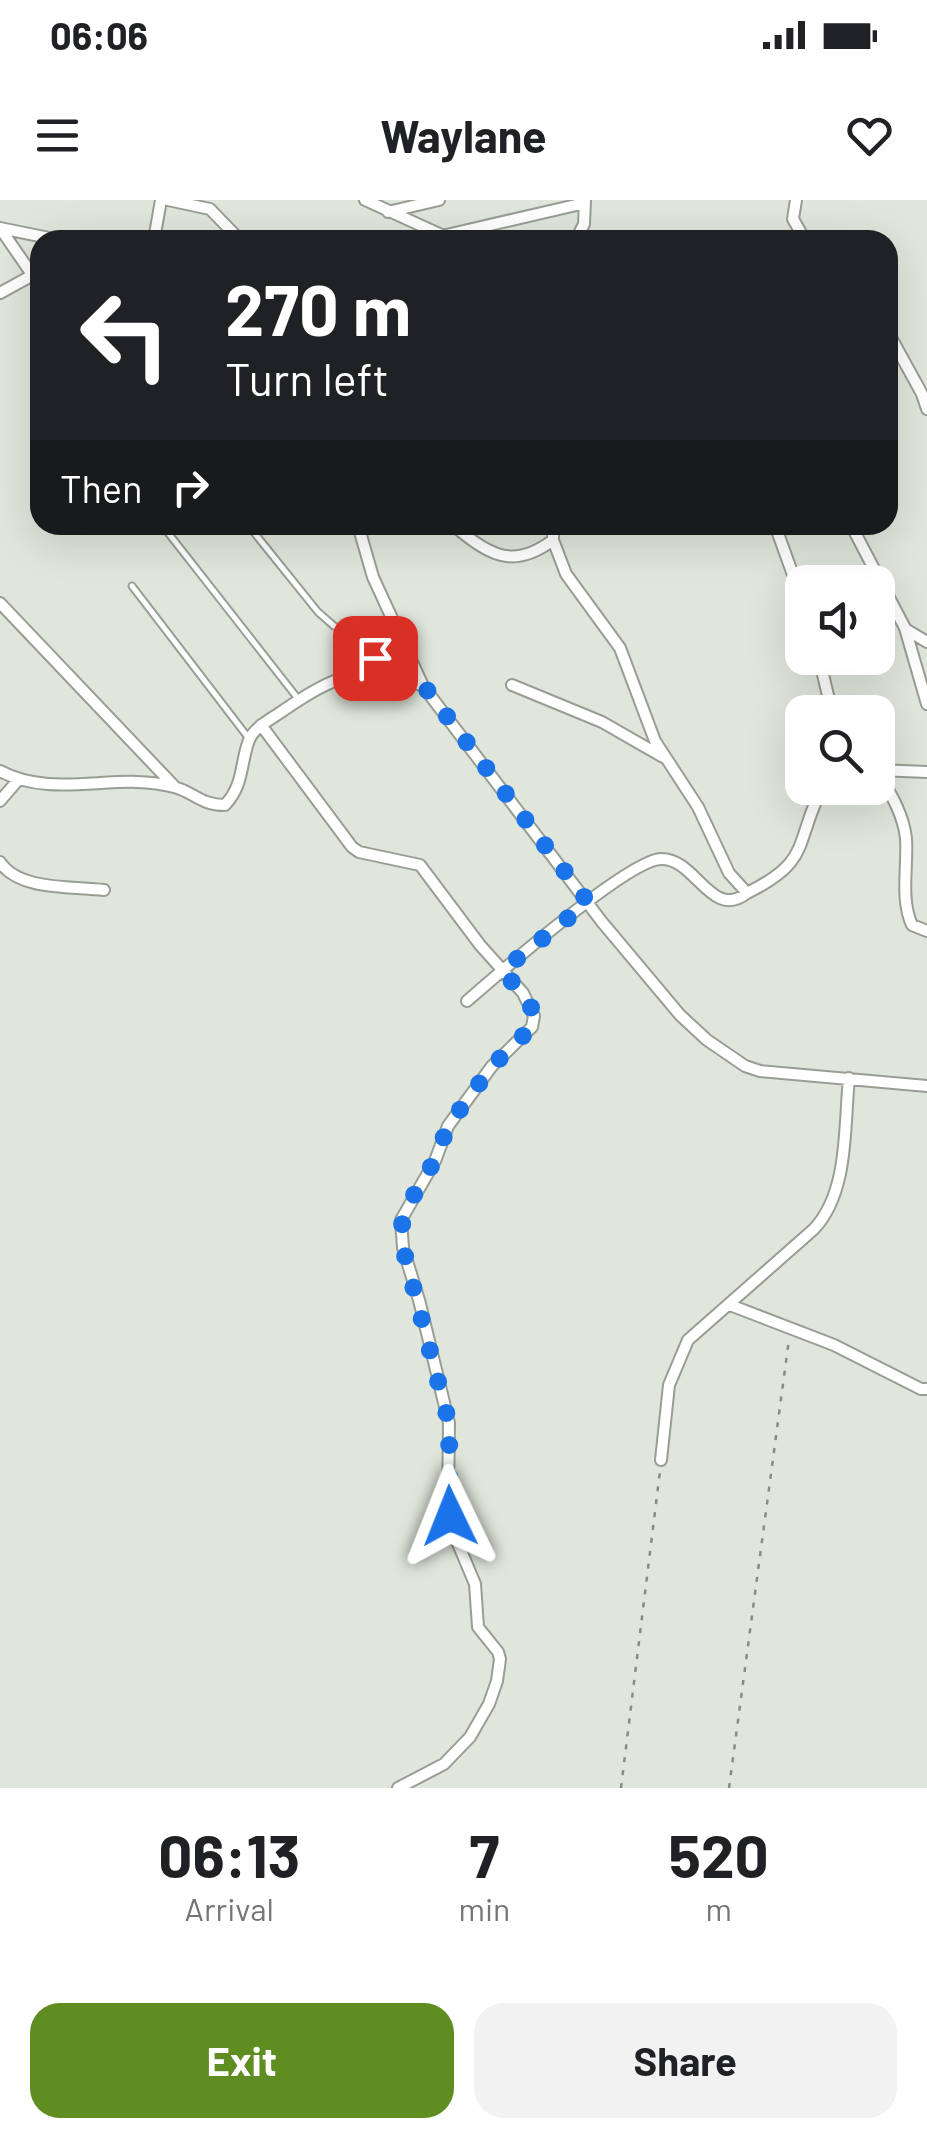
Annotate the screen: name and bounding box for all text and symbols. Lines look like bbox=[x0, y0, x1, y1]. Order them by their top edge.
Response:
text: 06:06 bbox=[50, 12, 148, 58]
icon: menu bbox=[30, 108, 85, 163]
text: Waylane bbox=[380, 108, 547, 162]
icon: heart bbox=[842, 108, 897, 163]
text: 270 m bbox=[225, 266, 411, 350]
icon: left bbox=[60, 270, 190, 400]
text: Turn left bbox=[225, 351, 389, 405]
icon: right bbox=[163, 460, 218, 515]
text: Then bbox=[60, 465, 143, 511]
map controls bbox=[785, 565, 895, 805]
button: sound bbox=[785, 565, 895, 675]
pin bbox=[333, 616, 418, 701]
icon: arrive bbox=[348, 631, 403, 686]
button: search bbox=[785, 695, 895, 805]
position arrow bbox=[398, 1464, 502, 1568]
text: 06:13 bbox=[158, 1818, 300, 1890]
text: 7 bbox=[469, 1818, 499, 1890]
text: 520 bbox=[669, 1818, 769, 1890]
text: Arrival bbox=[184, 1889, 274, 1927]
text: min bbox=[458, 1889, 510, 1927]
text: m bbox=[705, 1889, 732, 1927]
button: Exit bbox=[30, 2003, 454, 2118]
button: Share bbox=[474, 2003, 897, 2118]

